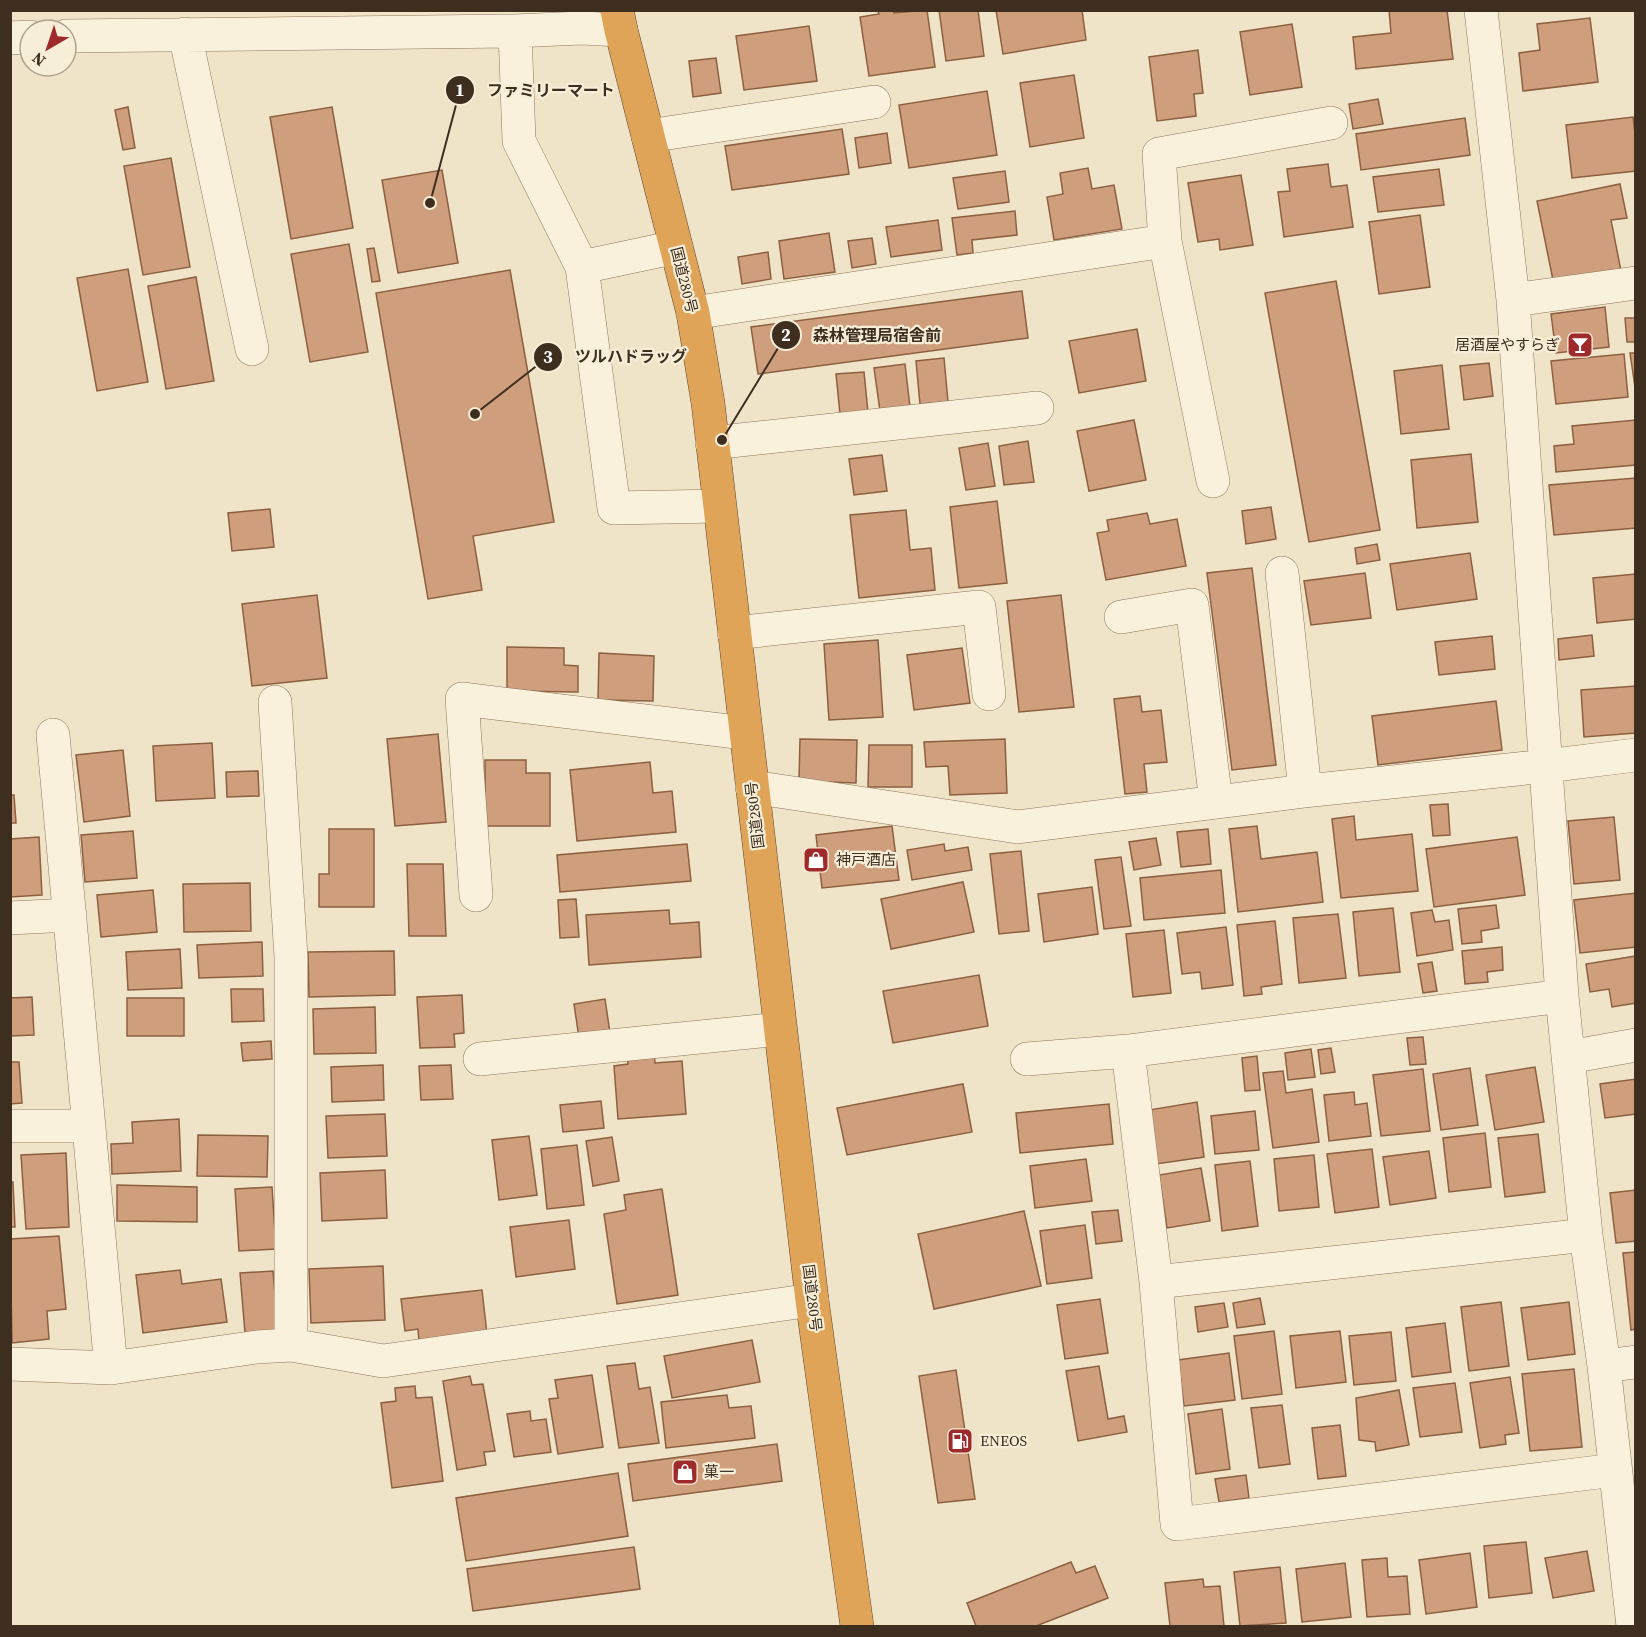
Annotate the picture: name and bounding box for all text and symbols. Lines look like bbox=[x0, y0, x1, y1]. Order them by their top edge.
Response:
north arrow bbox=[18, 18, 78, 78]
text: N bbox=[27, 47, 50, 72]
callout: ファミリーマート bbox=[445, 73, 627, 107]
text: 1 bbox=[455, 77, 465, 102]
text: ファミリーマート bbox=[487, 79, 615, 101]
street label: 国道280号 bbox=[666, 245, 703, 315]
callout: 森林管理局宿舎前 bbox=[771, 318, 953, 352]
text: 2 bbox=[781, 322, 791, 347]
text: 森林管理局宿舎前 bbox=[813, 324, 941, 346]
bar icon: 居酒屋やすらぎ bbox=[1565, 330, 1595, 360]
place label: 居酒屋やすらぎ bbox=[1455, 334, 1560, 355]
callout: ツルハドラッグ bbox=[533, 340, 699, 374]
text: 3 bbox=[543, 344, 553, 369]
text: ツルハドラッグ bbox=[575, 345, 687, 367]
street label: 国道280号 bbox=[740, 780, 769, 850]
shop icon: 神戸酒店 bbox=[801, 845, 831, 875]
place label: 神戸酒店 bbox=[836, 849, 896, 870]
street label: 国道280号 bbox=[798, 1263, 827, 1333]
fuel station icon: ENEOS bbox=[945, 1426, 975, 1456]
place label: ENEOS bbox=[980, 1430, 1028, 1451]
shop icon: 菓一 bbox=[670, 1457, 700, 1487]
place label: 菓一 bbox=[704, 1461, 734, 1482]

